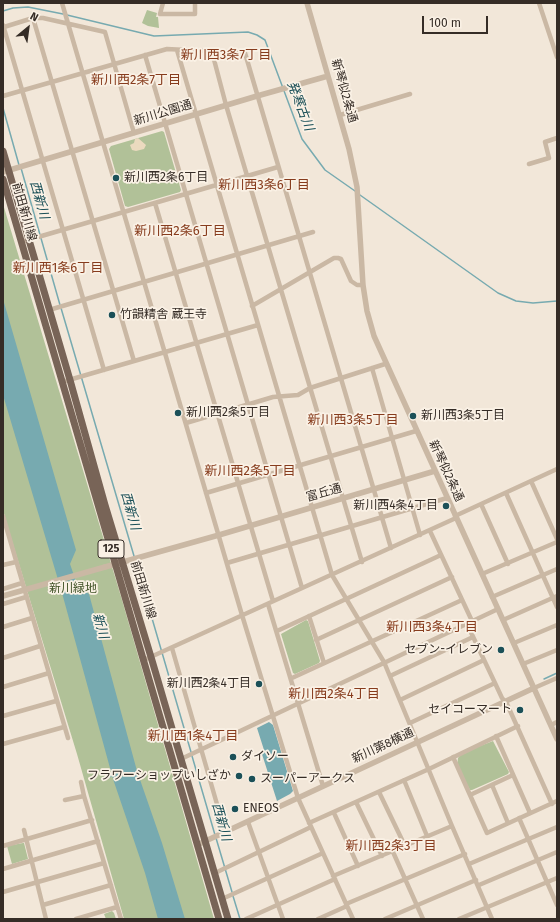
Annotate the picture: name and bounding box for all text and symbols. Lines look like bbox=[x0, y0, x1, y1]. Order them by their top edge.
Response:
north arrow bbox=[8, 8, 48, 48]
scale bar bbox=[424, 8, 490, 34]
text: N bbox=[28, 10, 40, 25]
text: 100 m bbox=[429, 16, 461, 30]
district label: 新川西3条7丁目 bbox=[181, 47, 271, 63]
street label: 新琴似2条通 bbox=[328, 57, 360, 125]
district label: 新川西2条7丁目 bbox=[91, 72, 181, 88]
water label: 発寒古川 bbox=[283, 79, 317, 133]
street label: 新川公園通 bbox=[132, 97, 194, 129]
place label: 新川西2条6丁目 bbox=[124, 171, 208, 185]
marker: 新川西2条6丁目 bbox=[111, 173, 121, 183]
district label: 新川西3条6丁目 bbox=[218, 177, 310, 193]
water label: 西新川 bbox=[26, 179, 52, 221]
street label: 前田新川線 bbox=[9, 181, 39, 243]
district label: 新川西2条6丁目 bbox=[134, 223, 226, 239]
district label: 新川西1条6丁目 bbox=[13, 260, 103, 276]
place label: 竹韻精舎 蔵王寺 bbox=[120, 308, 207, 322]
marker: 竹韻精舎 蔵王寺 bbox=[107, 310, 117, 320]
place label: 新川西2条5丁目 bbox=[186, 406, 270, 420]
marker: 新川西2条5丁目 bbox=[173, 408, 183, 418]
place label: 新川西3条5丁目 bbox=[421, 409, 505, 423]
marker: 新川西3条5丁目 bbox=[408, 411, 418, 421]
district label: 新川西3条5丁目 bbox=[308, 412, 398, 428]
street label: 新琴似2条通 bbox=[426, 438, 466, 504]
district label: 新川西2条5丁目 bbox=[205, 463, 295, 479]
street label: 富丘通 bbox=[305, 481, 343, 505]
water label: 西新川 bbox=[117, 490, 143, 532]
place label: 新川西4条4丁目 bbox=[353, 499, 438, 513]
marker: 新川西4条4丁目 bbox=[441, 501, 451, 511]
road number: 125 bbox=[98, 540, 124, 558]
street label: 前田新川線 bbox=[127, 559, 159, 621]
park label: 新川緑地 bbox=[49, 582, 97, 596]
water label: 新川 bbox=[89, 611, 111, 641]
district label: 新川西3条4丁目 bbox=[386, 619, 478, 635]
place label: セブン-イレブン bbox=[404, 643, 493, 657]
marker: セブン-イレブン bbox=[496, 645, 506, 655]
place label: 新川西2条4丁目 bbox=[167, 677, 251, 691]
marker: 新川西2条4丁目 bbox=[254, 679, 264, 689]
district label: 新川西2条4丁目 bbox=[288, 686, 380, 702]
place label: セイコーマート bbox=[428, 703, 512, 717]
marker: セイコーマート bbox=[515, 705, 525, 715]
street label: 新川第8横通 bbox=[350, 725, 416, 767]
district label: 新川西1条4丁目 bbox=[148, 728, 238, 744]
place label: ダイソー bbox=[241, 750, 289, 764]
marker: ダイソー bbox=[228, 752, 238, 762]
place label: フラワーショップいしざか bbox=[87, 769, 231, 783]
marker: フラワーショップいしざか bbox=[234, 771, 244, 781]
place label: スーパーアークス bbox=[260, 772, 355, 786]
marker: スーパーアークス bbox=[247, 774, 257, 784]
water label: 西新川 bbox=[208, 801, 234, 843]
place label: ENEOS bbox=[243, 802, 279, 816]
marker: ENEOS bbox=[230, 804, 240, 814]
district label: 新川西2条3丁目 bbox=[346, 838, 436, 854]

